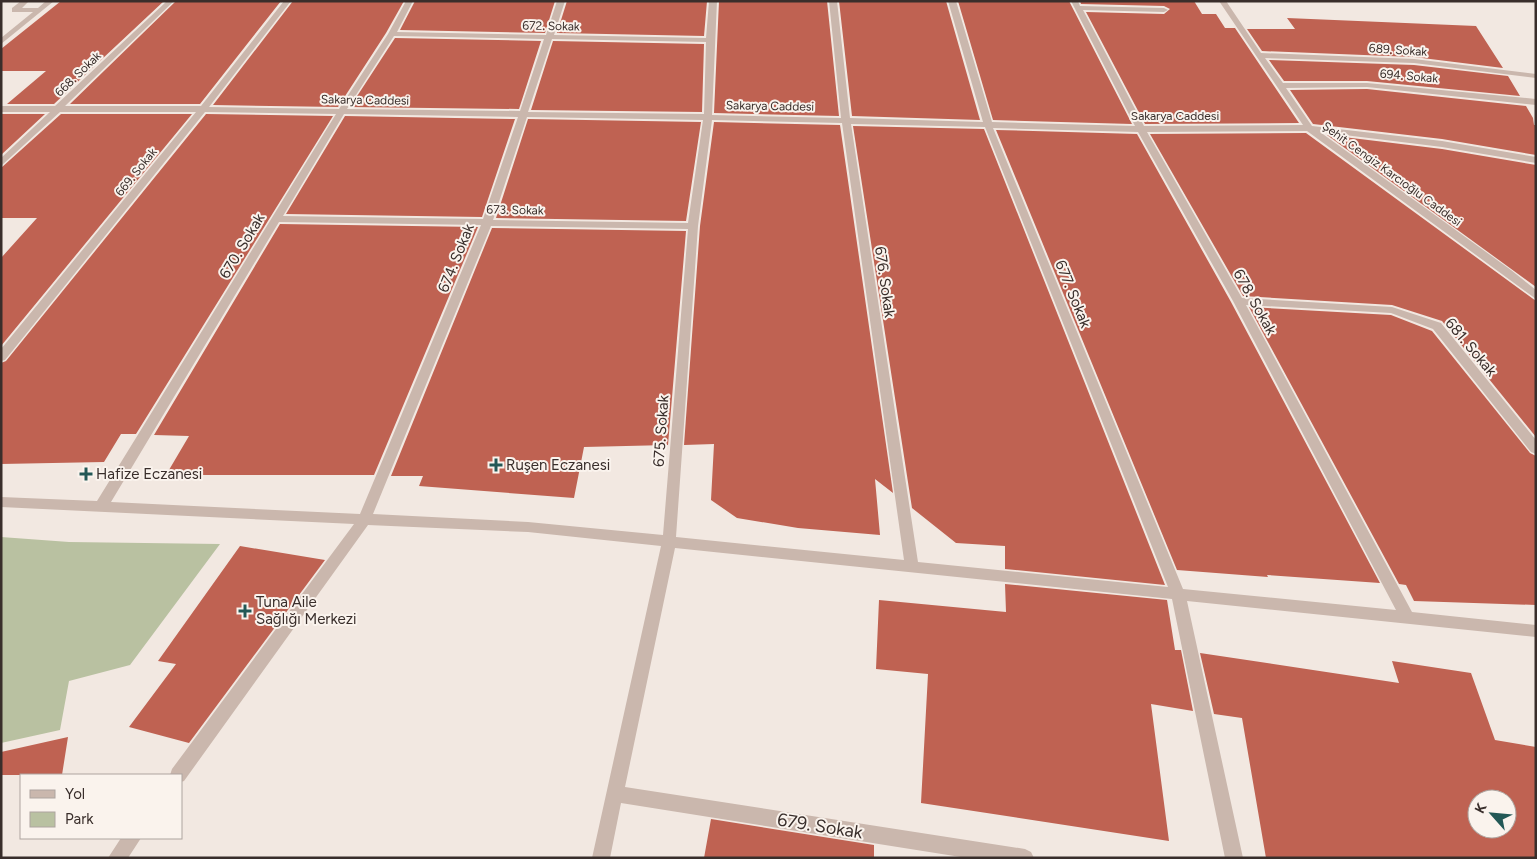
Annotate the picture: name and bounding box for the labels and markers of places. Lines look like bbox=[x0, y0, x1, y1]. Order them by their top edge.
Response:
place label: Ruşen Eczanesi bbox=[506, 456, 610, 474]
marker: Ruşen Eczanesi bbox=[490, 459, 502, 471]
place label: Hafize Eczanesi bbox=[96, 465, 202, 483]
marker: Hafize Eczanesi bbox=[80, 468, 92, 480]
place label: Tuna Aile Sağlığı Merkezi bbox=[256, 593, 357, 628]
marker: Tuna Aile Sağlığı Merkezi bbox=[238, 604, 252, 618]

